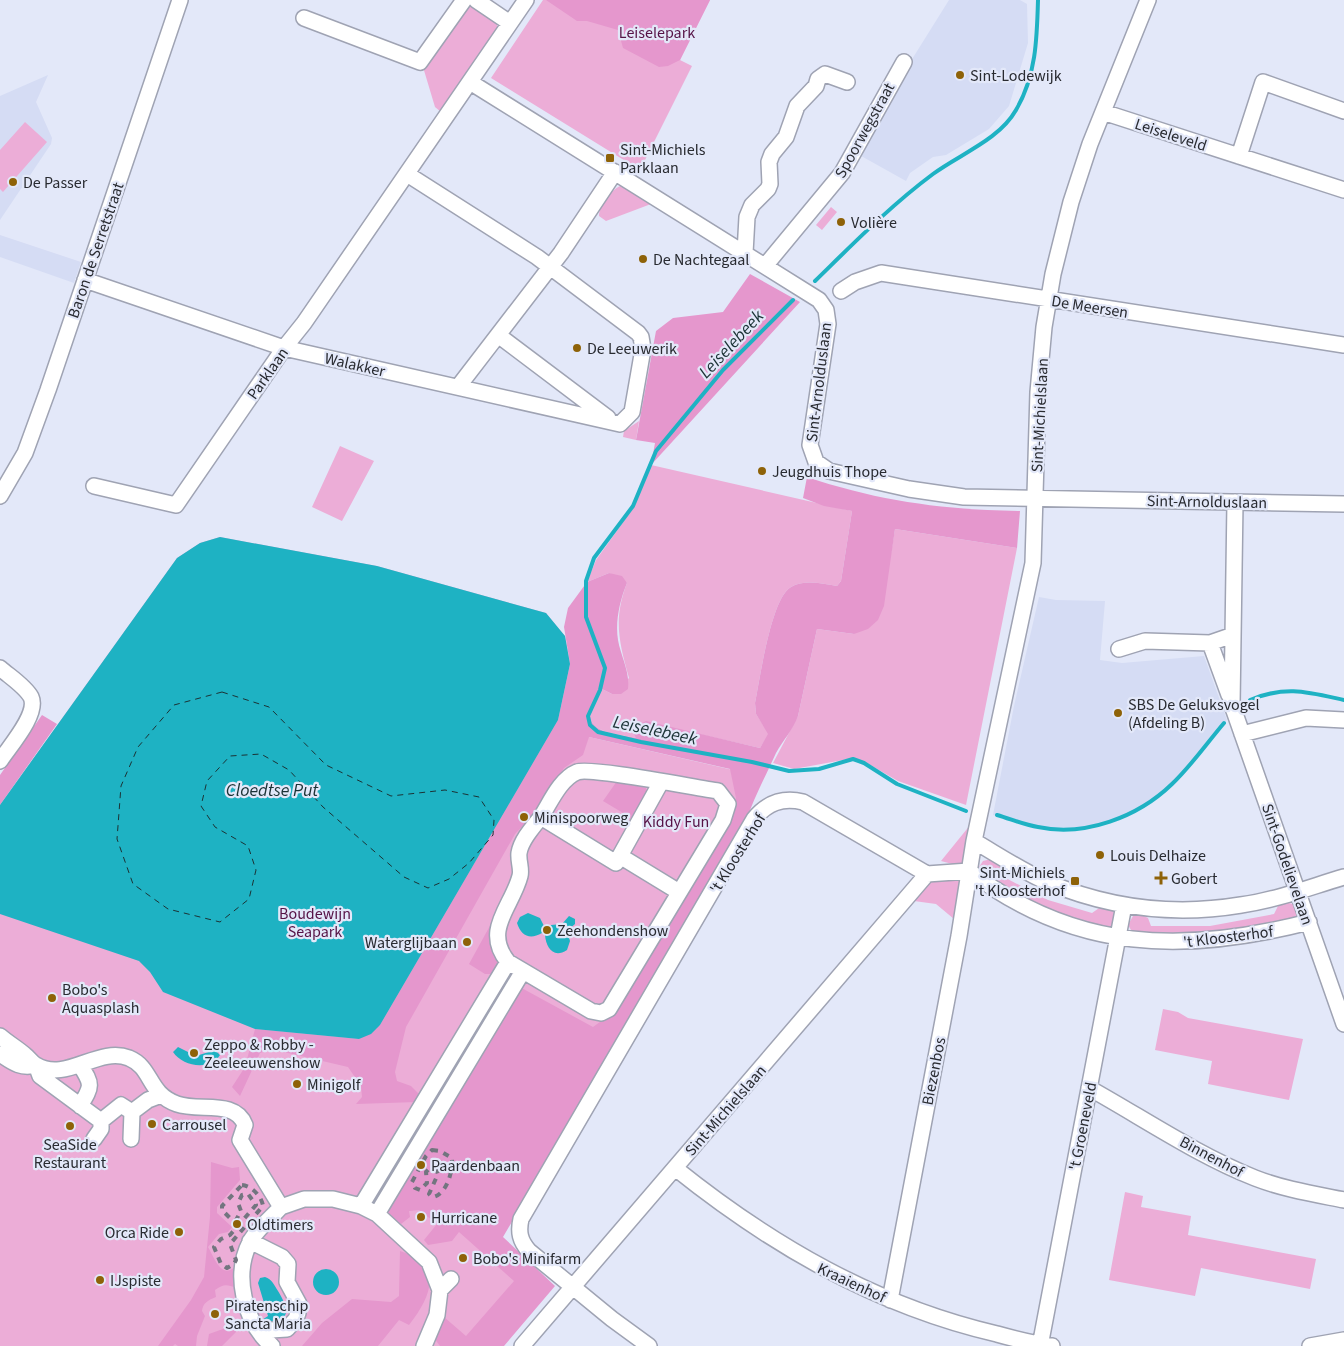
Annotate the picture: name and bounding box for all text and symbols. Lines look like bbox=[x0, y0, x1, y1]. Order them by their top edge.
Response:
park label: Leiselepark bbox=[619, 22, 695, 44]
place label: Sint-Lodewijk bbox=[970, 65, 1062, 87]
marker: Sint-Lodewijk bbox=[954, 69, 966, 81]
street label: Spoorwegstraat bbox=[830, 78, 901, 182]
street label: Leiseleveld bbox=[1132, 113, 1210, 157]
place label: Sint-Michiels Parklaan bbox=[620, 139, 706, 179]
marker: Sint-Michiels Parklaan bbox=[604, 152, 616, 164]
place label: De Passer bbox=[23, 172, 88, 194]
marker: De Passer bbox=[7, 176, 19, 188]
street label: Baron de Serretstraat bbox=[62, 179, 130, 321]
place label: Volière bbox=[851, 212, 897, 234]
marker: Volière bbox=[835, 216, 847, 228]
place label: De Nachtegaal bbox=[653, 249, 749, 271]
marker: De Nachtegaal bbox=[637, 253, 649, 265]
street label: De Meersen bbox=[1050, 290, 1130, 324]
water label: Leiselebeek bbox=[693, 304, 770, 384]
street label: Sint-Arnolduslaan bbox=[801, 321, 837, 443]
place label: De Leeuwerik bbox=[587, 338, 677, 360]
marker: De Leeuwerik bbox=[571, 342, 583, 354]
street label: Parklaan bbox=[242, 343, 294, 404]
street label: Walakker bbox=[322, 347, 388, 383]
street label: Sint-Michielslaan bbox=[1026, 357, 1054, 473]
place label: Jeugdhuis Thope bbox=[772, 461, 887, 483]
marker: Jeugdhuis Thope bbox=[756, 465, 768, 477]
street label: Sint-Arnolduslaan bbox=[1147, 490, 1267, 514]
place label: SBS De Geluksvogel (Afdeling B) bbox=[1128, 694, 1260, 734]
marker: SBS De Geluksvogel (Afdeling B) bbox=[1112, 707, 1124, 719]
water label: Leiselebeek bbox=[611, 709, 700, 752]
water label: Cloedtse Put bbox=[226, 778, 319, 803]
street label: Sint-Godelievelaan bbox=[1256, 801, 1318, 928]
place label: Minispoorweg bbox=[534, 807, 628, 829]
street label: 't Kloosterhof bbox=[705, 808, 772, 898]
marker: Minispoorweg bbox=[518, 811, 530, 823]
park label: Kiddy Fun bbox=[643, 811, 709, 833]
place label: Louis Delhaize bbox=[1110, 845, 1206, 867]
marker: Louis Delhaize bbox=[1094, 849, 1106, 861]
place label: Sint-Michiels 't Kloosterhof bbox=[975, 862, 1066, 902]
place label: Gobert bbox=[1171, 868, 1218, 890]
marker: Gobert bbox=[1155, 872, 1167, 884]
marker: Sint-Michiels 't Kloosterhof bbox=[1069, 875, 1081, 887]
park label: Boudewijn Seapark bbox=[279, 903, 351, 943]
place label: Zeehondenshow bbox=[557, 920, 669, 942]
street label: 't Kloosterhof bbox=[1182, 920, 1276, 953]
marker: Zeehondenshow bbox=[541, 924, 553, 936]
place label: Waterglijbaan bbox=[365, 932, 457, 954]
marker: Waterglijbaan bbox=[461, 936, 473, 948]
place label: Bobo's Aquasplash bbox=[62, 979, 139, 1019]
marker: Bobo's Aquasplash bbox=[46, 992, 58, 1004]
place label: Zeppo & Robby - Zeeleeuwenshow bbox=[204, 1034, 321, 1074]
street label: Biezenbos bbox=[917, 1035, 951, 1107]
marker: Zeppo & Robby - Zeeleeuwenshow bbox=[188, 1047, 200, 1059]
street label: Sint-Michielslaan bbox=[680, 1060, 772, 1161]
place label: Minigolf bbox=[307, 1074, 362, 1096]
marker: Minigolf bbox=[291, 1078, 303, 1090]
street label: 't Groeneveld bbox=[1064, 1080, 1102, 1172]
place label: Carrousel bbox=[162, 1114, 226, 1136]
marker: Carrousel bbox=[146, 1118, 158, 1130]
marker: SeaSide Restaurant bbox=[64, 1120, 76, 1132]
street label: Binnenhof bbox=[1176, 1131, 1249, 1184]
place label: SeaSide Restaurant bbox=[34, 1134, 107, 1174]
place label: Paardenbaan bbox=[431, 1155, 520, 1177]
marker: Paardenbaan bbox=[415, 1159, 427, 1171]
place label: Hurricane bbox=[431, 1207, 497, 1229]
marker: Hurricane bbox=[415, 1211, 427, 1223]
place label: Oldtimers bbox=[247, 1214, 314, 1236]
marker: Oldtimers bbox=[231, 1218, 243, 1230]
place label: Orca Ride bbox=[105, 1222, 169, 1244]
marker: Orca Ride bbox=[173, 1226, 185, 1238]
place label: Bobo's Minifarm bbox=[473, 1248, 581, 1270]
marker: Bobo's Minifarm bbox=[457, 1252, 469, 1264]
street label: Kraaienhof bbox=[814, 1257, 891, 1309]
place label: IJspiste bbox=[110, 1270, 161, 1292]
marker: IJspiste bbox=[94, 1274, 106, 1286]
place label: Piratenschip Sancta Maria bbox=[225, 1295, 311, 1335]
marker: Piratenschip Sancta Maria bbox=[209, 1308, 221, 1320]

